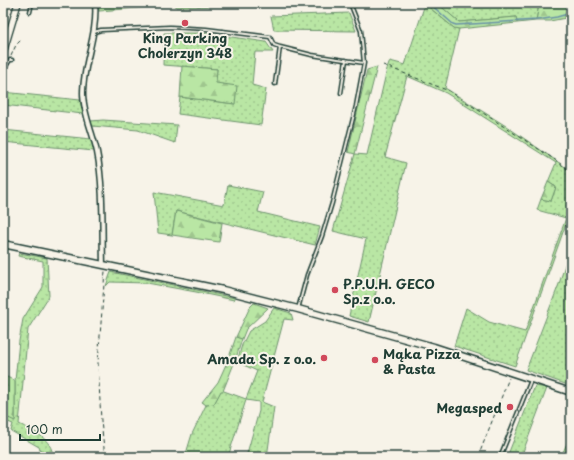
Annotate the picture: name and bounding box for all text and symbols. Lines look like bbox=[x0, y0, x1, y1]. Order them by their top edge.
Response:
marker: King Parking Cholerzyn 348 bbox=[180, 18, 190, 28]
place label: King Parking Cholerzyn 348 bbox=[138, 28, 232, 62]
place label: P.P.U.H. GECO Sp.z o.o. bbox=[343, 274, 435, 308]
marker: P.P.U.H. GECO Sp.z o.o. bbox=[330, 285, 340, 295]
place label: Mąka Pizza & Pasta bbox=[383, 344, 461, 378]
place label: Amada Sp. z o.o. bbox=[206, 349, 316, 368]
marker: Amada Sp. z o.o. bbox=[319, 353, 329, 363]
marker: Mąka Pizza & Pasta bbox=[370, 355, 380, 365]
place label: Megasped bbox=[436, 398, 502, 417]
marker: Megasped bbox=[505, 402, 515, 412]
scale bar bbox=[20, 416, 100, 442]
text: 100 m bbox=[26, 420, 63, 438]

